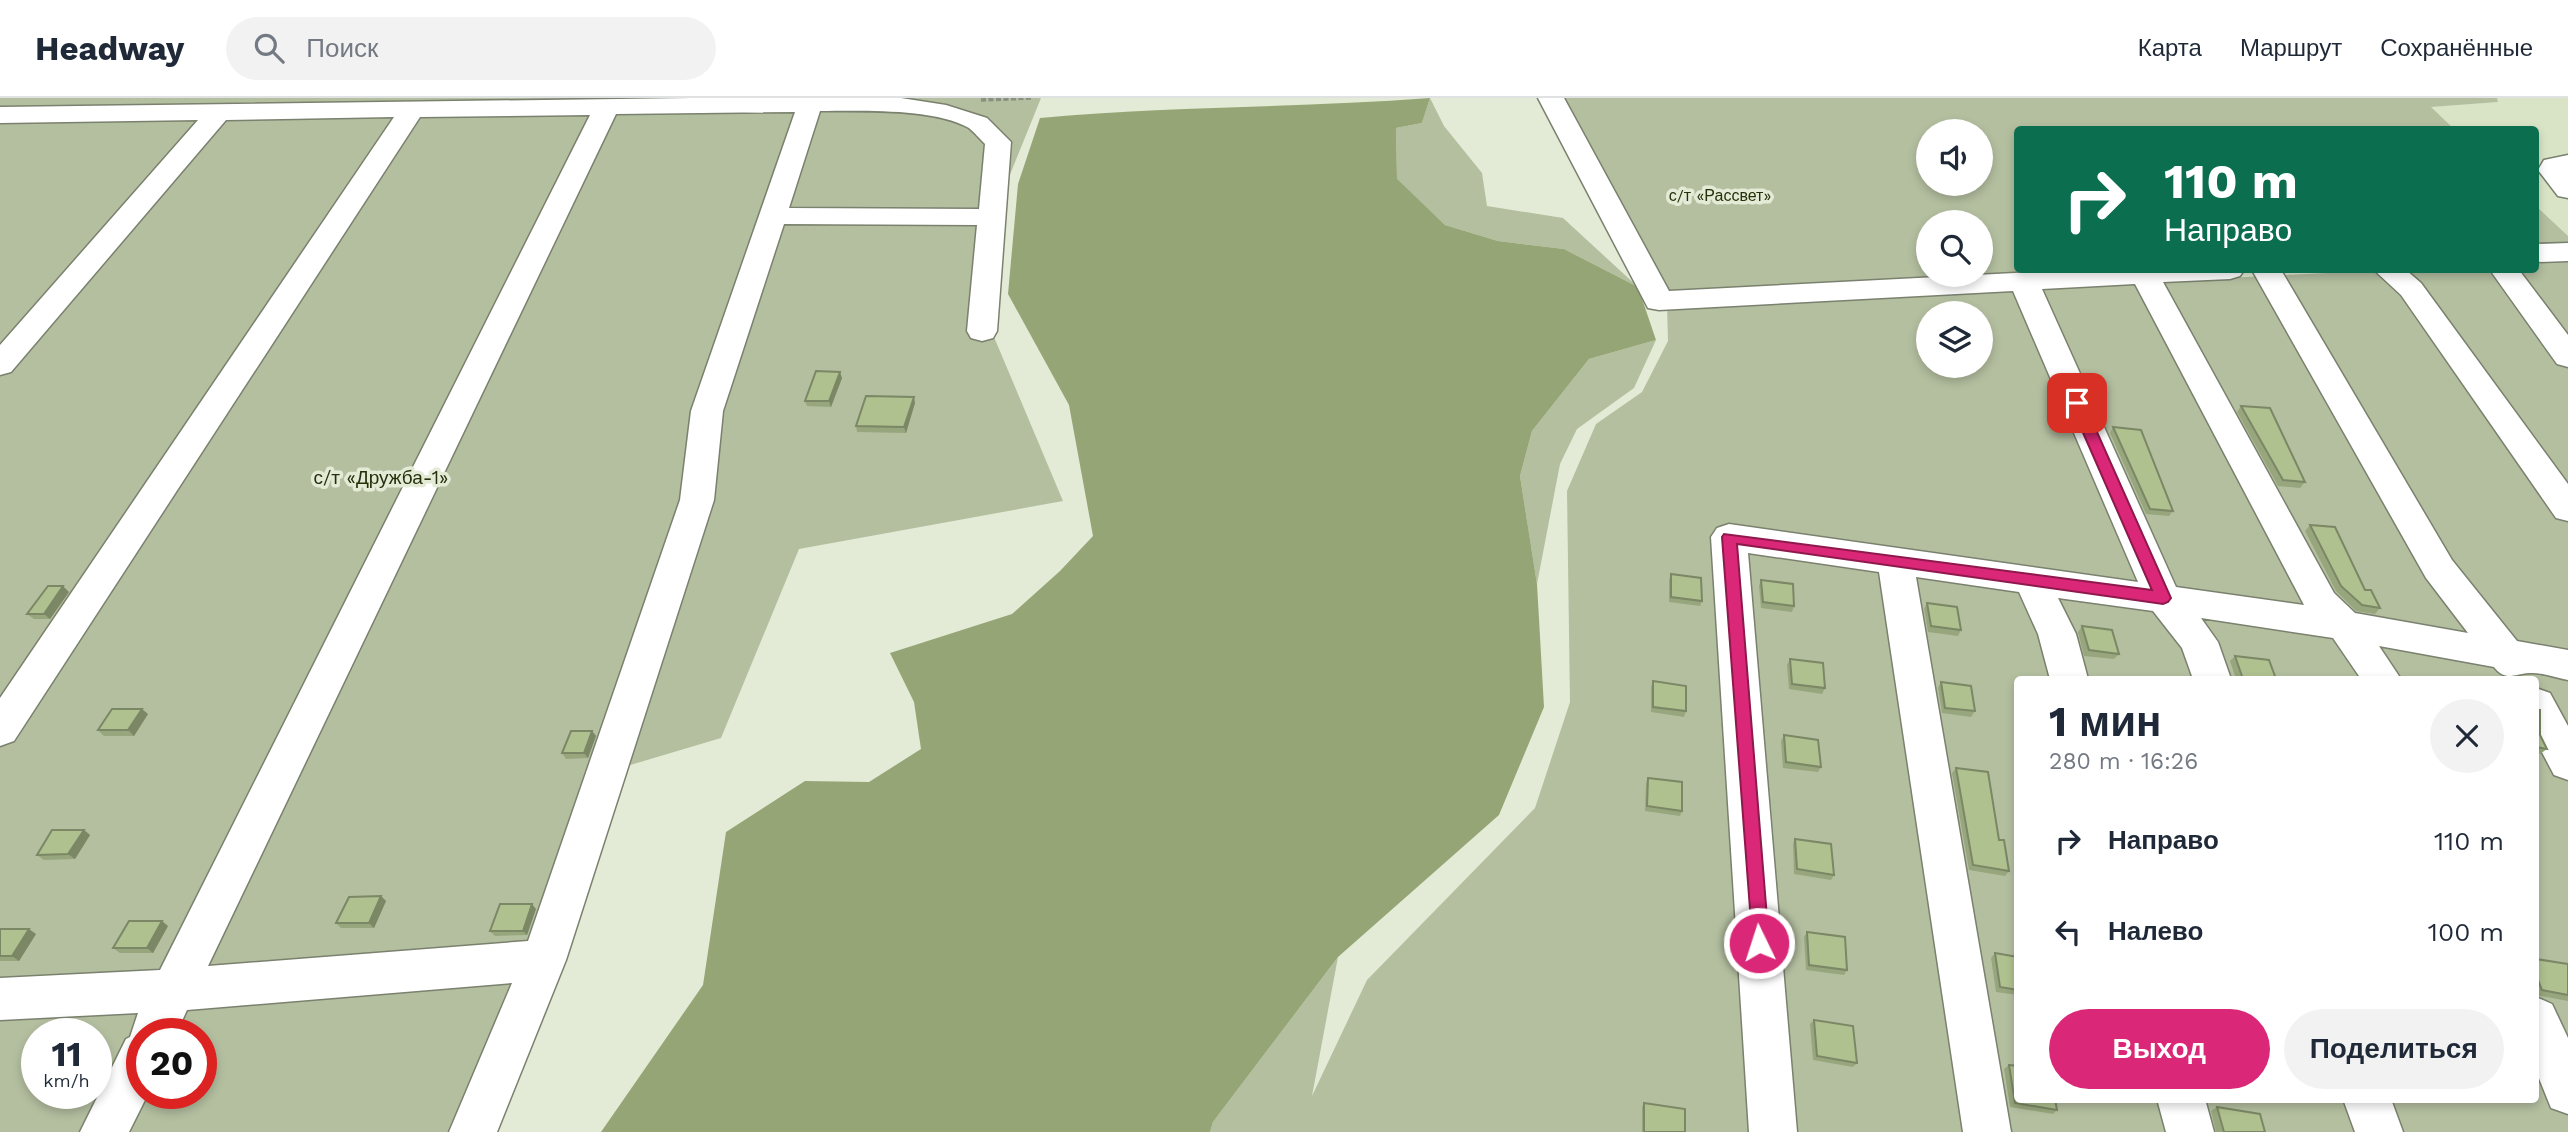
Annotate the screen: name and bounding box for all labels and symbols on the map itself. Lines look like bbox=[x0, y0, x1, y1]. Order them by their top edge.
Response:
park label: с/т «Рассвет» bbox=[1669, 186, 1771, 205]
pin bbox=[2047, 373, 2107, 433]
park label: с/т «Дружба-1» bbox=[314, 466, 448, 489]
position arrow bbox=[1722, 906, 1796, 980]
speed limit sign: 20 bbox=[126, 1018, 217, 1109]

